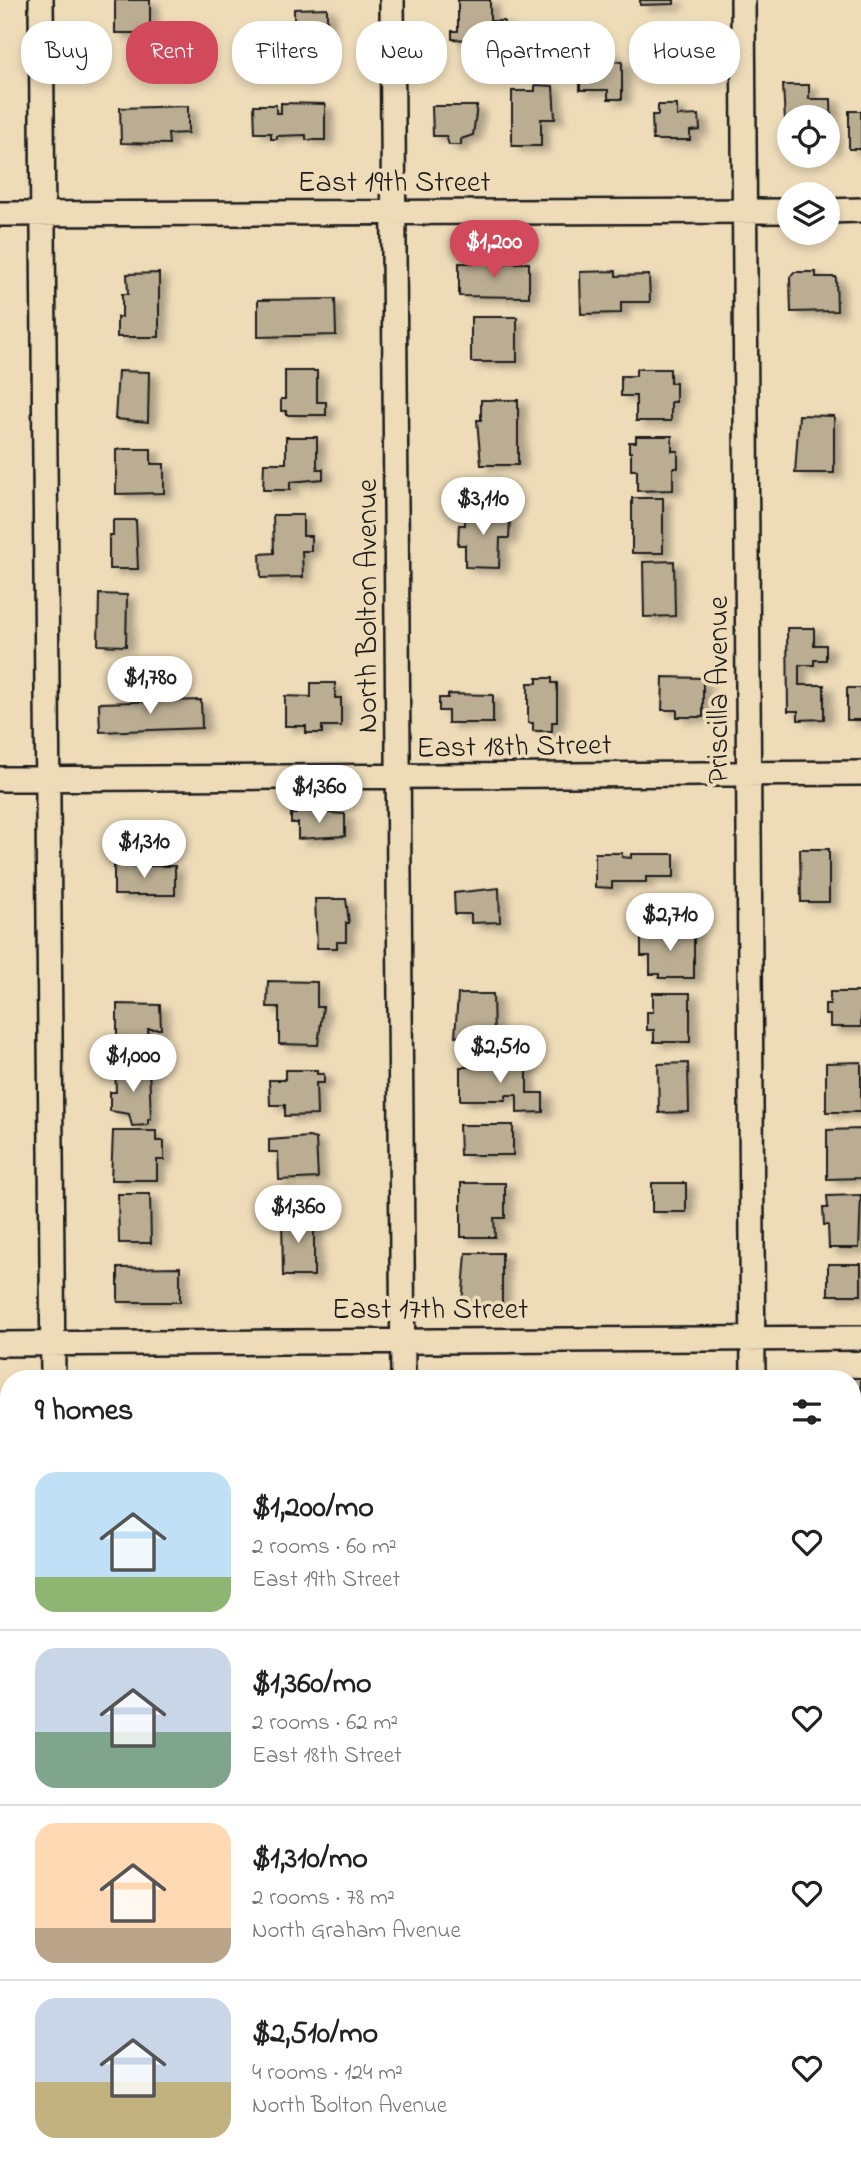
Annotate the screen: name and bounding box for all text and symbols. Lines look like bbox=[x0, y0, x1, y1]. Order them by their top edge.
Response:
chip: Buy bbox=[21, 21, 112, 84]
chip: Rent bbox=[126, 21, 218, 84]
chip: Filters bbox=[232, 21, 342, 84]
chip: New bbox=[356, 21, 447, 84]
chip: Apartment bbox=[461, 21, 615, 84]
chip: House bbox=[629, 21, 740, 84]
map controls bbox=[777, 105, 840, 245]
button: locate bbox=[777, 105, 840, 168]
street label: East 19th Street bbox=[297, 162, 491, 206]
button: layers bbox=[777, 182, 840, 245]
pin: $1,200 bbox=[437, 220, 551, 280]
text: $1,200 bbox=[466, 226, 522, 259]
pin: $3,110 bbox=[426, 477, 540, 537]
street label: North Bolton Avenue bbox=[347, 478, 391, 733]
text: $3,110 bbox=[457, 483, 509, 516]
street label: Priscilla Avenue bbox=[698, 596, 742, 784]
pin: $1,780 bbox=[93, 656, 207, 716]
text: $1,780 bbox=[123, 662, 177, 695]
street label: East 18th Street bbox=[416, 724, 612, 772]
pin: $1,360 bbox=[262, 766, 376, 825]
text: $1,360 bbox=[292, 771, 346, 804]
pin: $1,310 bbox=[87, 820, 201, 880]
text: $1,310 bbox=[118, 826, 170, 859]
pin: $2,710 bbox=[613, 894, 727, 953]
text: $2,710 bbox=[642, 899, 698, 932]
pin: $2,510 bbox=[443, 1026, 557, 1085]
text: $2,510 bbox=[470, 1031, 530, 1064]
pin: $1,000 bbox=[76, 1034, 190, 1094]
text: $1,000 bbox=[106, 1040, 161, 1073]
pin: $1,360 bbox=[241, 1186, 355, 1245]
text: $1,360 bbox=[271, 1191, 325, 1224]
street label: East 17th Street bbox=[332, 1289, 528, 1333]
text: 9 homes bbox=[35, 1390, 133, 1434]
icon: filters bbox=[788, 1393, 826, 1431]
text: $1,200/mo bbox=[252, 1487, 374, 1531]
icon: home bbox=[91, 1500, 175, 1584]
icon: heart bbox=[788, 1523, 826, 1561]
text: 2 rooms · 60 m² bbox=[252, 1531, 397, 1564]
text: East 19th Street bbox=[252, 1564, 400, 1597]
text: $1,360/mo bbox=[252, 1663, 372, 1707]
icon: home bbox=[91, 1676, 175, 1760]
icon: heart bbox=[788, 1699, 826, 1737]
text: 2 rooms · 62 m² bbox=[252, 1707, 398, 1740]
text: East 18th Street bbox=[252, 1740, 402, 1773]
text: $1,310/mo bbox=[252, 1838, 368, 1882]
icon: home bbox=[91, 1851, 175, 1935]
icon: heart bbox=[788, 1874, 826, 1912]
text: 2 rooms · 78 m² bbox=[252, 1882, 395, 1915]
text: North Graham Avenue bbox=[252, 1915, 461, 1948]
text: $2,510/mo bbox=[252, 2013, 378, 2057]
icon: home bbox=[91, 2026, 175, 2110]
icon: heart bbox=[788, 2049, 826, 2087]
text: 4 rooms · 124 m² bbox=[252, 2057, 403, 2090]
text: North Bolton Avenue bbox=[252, 2090, 447, 2123]

